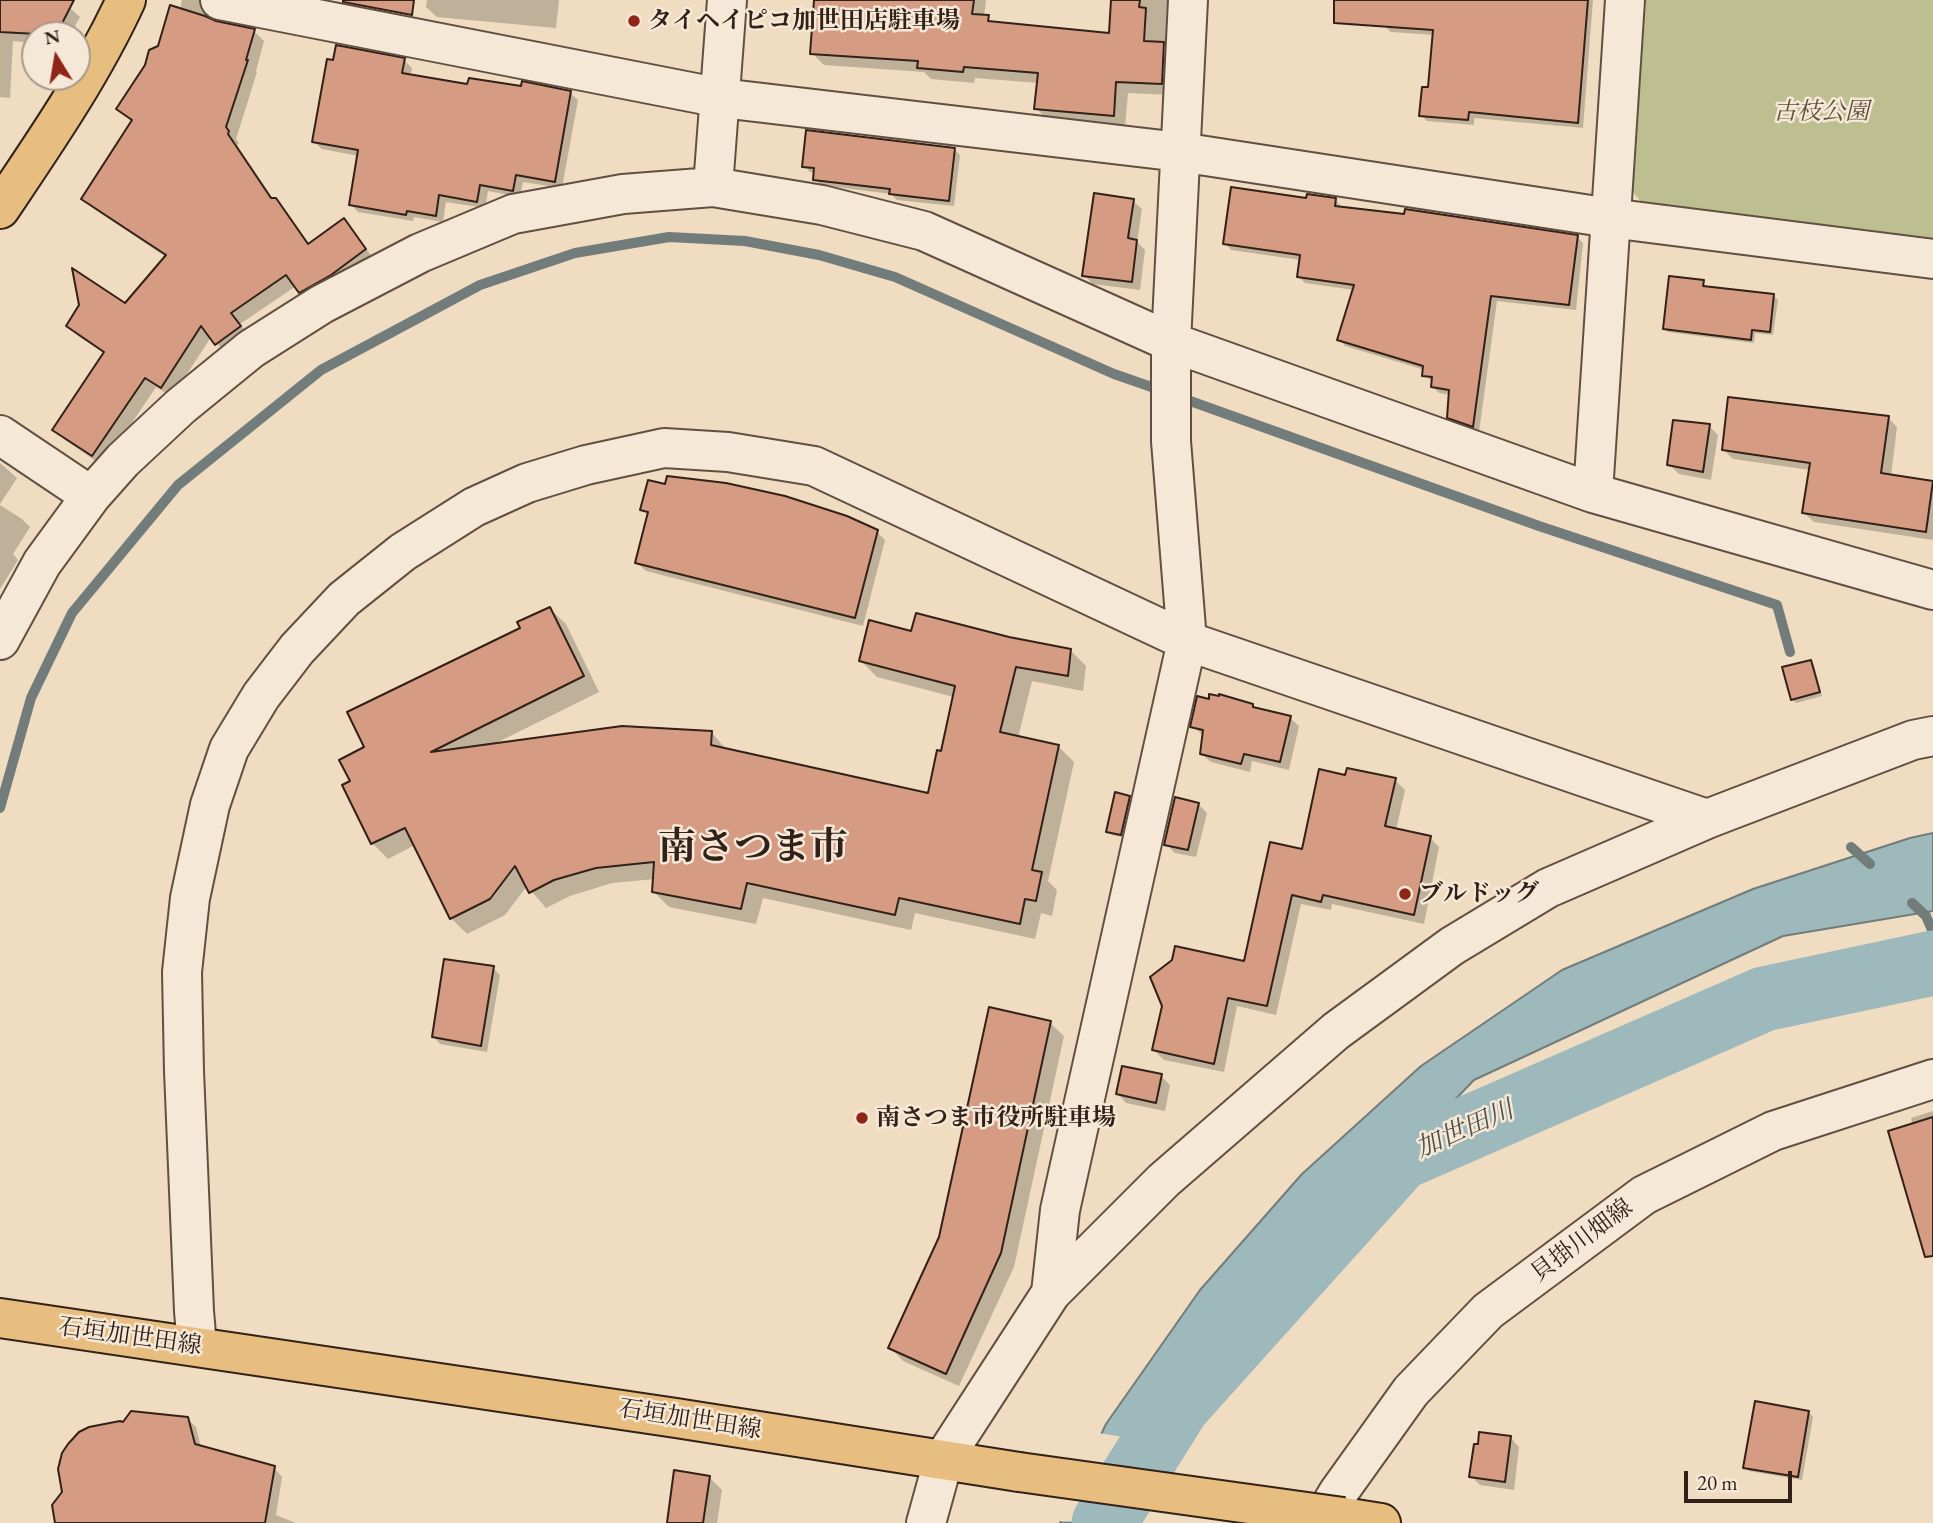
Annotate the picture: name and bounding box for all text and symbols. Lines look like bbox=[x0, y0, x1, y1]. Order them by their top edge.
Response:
place label: タイヘイピコ加世田店駐車場 bbox=[648, 7, 960, 35]
marker: タイヘイピコ加世田店駐車場 bbox=[626, 13, 642, 29]
north arrow bbox=[21, 21, 91, 91]
text: N bbox=[42, 23, 62, 51]
park label: 古枝公園 bbox=[1773, 98, 1869, 126]
district label: 南さつま市 bbox=[658, 826, 848, 872]
place label: ブルドッグ bbox=[1419, 880, 1539, 908]
marker: ブルドッグ bbox=[1397, 886, 1413, 902]
water label: 加世田川 bbox=[1411, 1095, 1519, 1165]
place label: 南さつま市役所駐車場 bbox=[876, 1104, 1116, 1132]
marker: 南さつま市役所駐車場 bbox=[854, 1110, 870, 1126]
street label: 貝掛川畑線 bbox=[1525, 1193, 1639, 1289]
street label: 石垣加世田線 bbox=[57, 1313, 203, 1361]
street label: 石垣加世田線 bbox=[617, 1395, 763, 1445]
scale bar bbox=[1688, 1456, 1797, 1500]
text: 20 m bbox=[1697, 1469, 1738, 1496]

